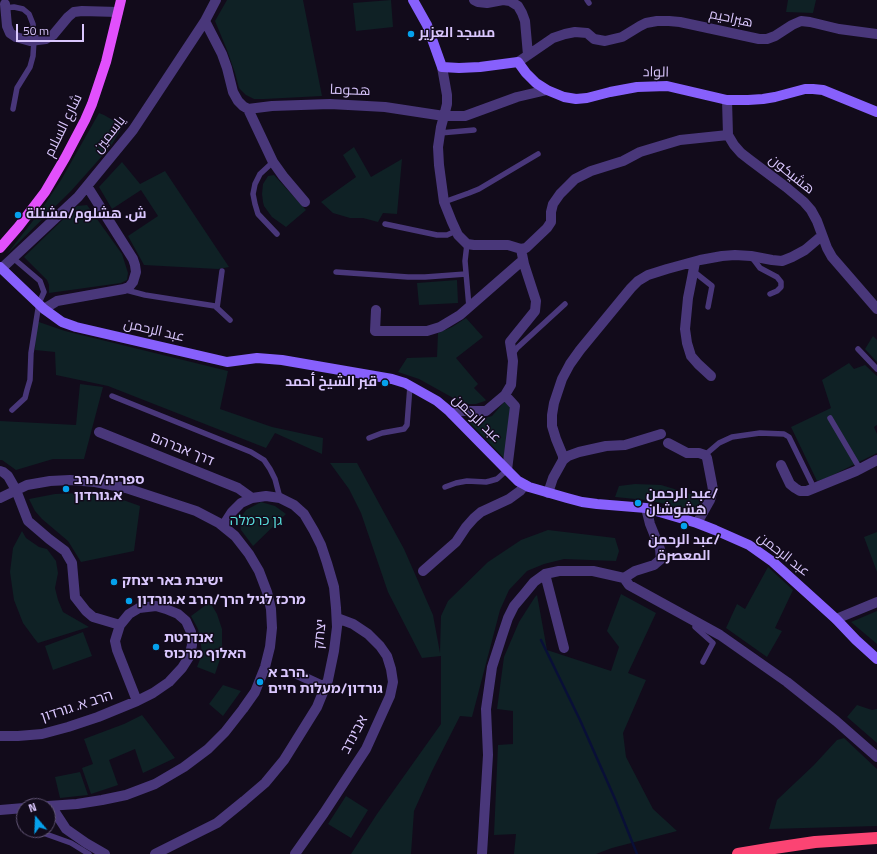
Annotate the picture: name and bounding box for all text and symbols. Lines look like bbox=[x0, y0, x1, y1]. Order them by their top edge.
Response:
street label: هبراحيم bbox=[708, 6, 754, 32]
scale bar bbox=[18, 16, 86, 42]
text: 50 m bbox=[23, 21, 49, 40]
place label: مسجد العزير bbox=[419, 26, 495, 42]
marker: مسجد العزير bbox=[406, 29, 416, 39]
street label: الواد bbox=[643, 64, 669, 82]
street label: هحوما bbox=[329, 82, 371, 100]
street label: شارع السلام bbox=[42, 92, 86, 160]
street label: ياسمين bbox=[90, 113, 130, 157]
street label: هشيكون bbox=[765, 152, 817, 198]
place label: ش. هشلوم/مشتلة bbox=[26, 207, 146, 223]
marker: ش. هشلوم/مشتلة bbox=[13, 210, 23, 220]
street label: عبد الرحمن bbox=[122, 316, 186, 346]
place label: قبر الشيخ أحمد bbox=[285, 375, 377, 391]
marker: قبر الشيخ أحمد bbox=[380, 378, 390, 388]
street label: عبد الرحمن bbox=[448, 391, 504, 447]
street label: דרך אברהם bbox=[148, 430, 216, 470]
place label: ספריה/הרב א.גורדון bbox=[74, 473, 144, 506]
marker: ספריה/הרב א.גורדון bbox=[61, 484, 71, 494]
place label: عبد الرحمن/ هَشوشان bbox=[646, 487, 718, 520]
marker: عبد الرحمن/ هَشوشان bbox=[633, 498, 643, 508]
park label: גן כרמלה bbox=[230, 514, 282, 530]
marker: عبد الرحمن/ المعصرة bbox=[679, 521, 689, 531]
street label: عبد الرحمن bbox=[753, 529, 813, 581]
place label: عبد الرحمن/ المعصرة bbox=[648, 533, 720, 566]
place label: ישיבת באר יצחק bbox=[122, 574, 223, 590]
marker: ישיבת באר יצחק bbox=[109, 577, 119, 587]
place label: מרכז לגיל הרך/הרב א.גורדון bbox=[137, 593, 306, 609]
marker: מרכז לגיל הרך/הרב א.גורדון bbox=[124, 596, 134, 606]
street label: יצחק bbox=[311, 618, 331, 650]
place label: אנדרטת האלוף מרכוס bbox=[164, 631, 246, 664]
marker: אנדרטת האלוף מרכוס bbox=[151, 642, 161, 652]
place label: הרב א. גורדון/מעלות חיים bbox=[268, 666, 383, 698]
marker: הרב א. גורדון/מעלות חיים bbox=[255, 677, 265, 687]
street label: הרב א. גורדון bbox=[39, 687, 115, 727]
street label: אבינדב bbox=[338, 713, 372, 757]
north arrow bbox=[16, 798, 56, 838]
text: N bbox=[26, 799, 39, 816]

